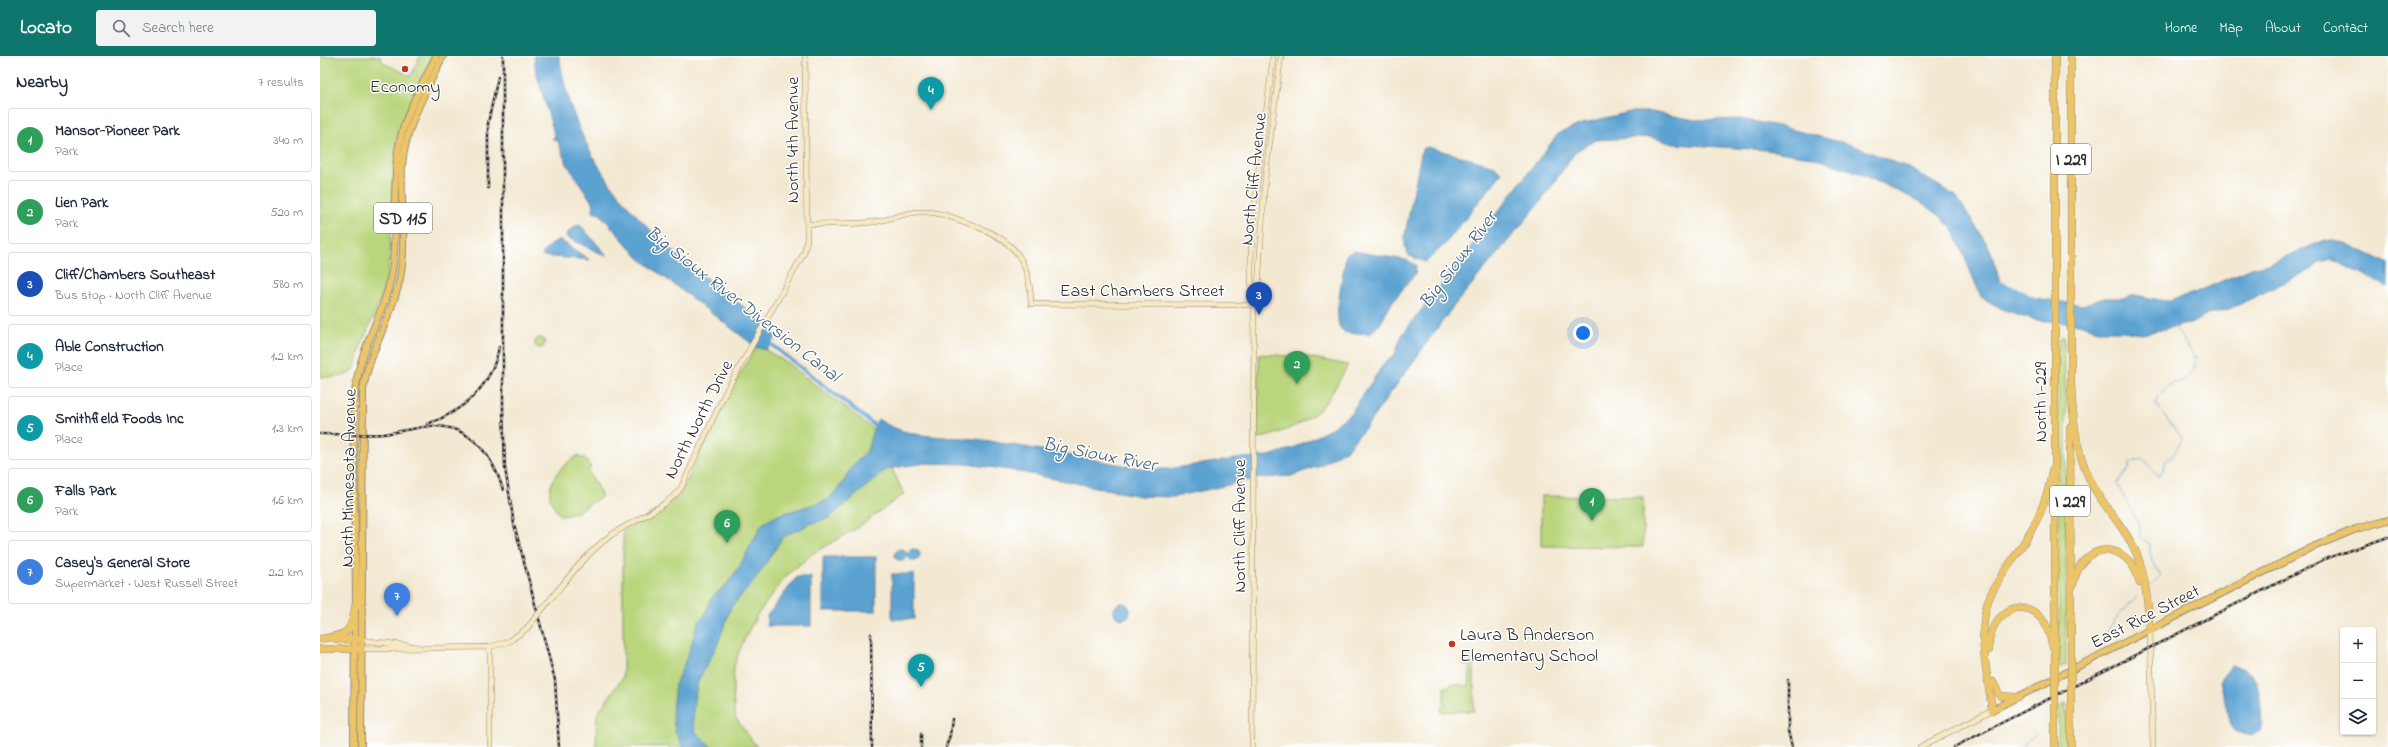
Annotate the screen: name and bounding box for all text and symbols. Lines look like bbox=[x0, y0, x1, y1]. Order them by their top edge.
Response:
search box bbox=[96, 10, 376, 46]
text: Locato bbox=[20, 15, 72, 42]
icon: search bbox=[110, 17, 132, 39]
text: Search here bbox=[142, 17, 214, 39]
text: Home bbox=[2165, 18, 2197, 39]
text: Map bbox=[2219, 18, 2243, 39]
text: About bbox=[2265, 18, 2301, 39]
text: Contact bbox=[2323, 18, 2368, 39]
marker: Economy bbox=[400, 64, 410, 74]
text: Nearby bbox=[16, 70, 68, 95]
text: 7 results bbox=[258, 73, 304, 92]
place label: Economy bbox=[370, 75, 440, 101]
street label: North 4th Avenue bbox=[781, 76, 807, 203]
pin: 4 bbox=[918, 77, 944, 110]
street label: North Cliff Avenue bbox=[1235, 110, 1275, 247]
text: Mansor-Pioneer Park bbox=[55, 120, 180, 142]
text: 1 bbox=[28, 131, 32, 150]
text: 340 m bbox=[273, 131, 303, 150]
text: Park bbox=[55, 142, 79, 161]
road number: I 229 bbox=[2051, 144, 2091, 174]
text: Lien Park bbox=[55, 192, 108, 214]
text: 2 bbox=[27, 203, 33, 222]
text: 520 m bbox=[270, 203, 303, 222]
road number: SD 115 bbox=[374, 203, 432, 233]
water label: Big Sioux River bbox=[1414, 205, 1507, 315]
text: Park bbox=[55, 214, 79, 233]
water label: Big Sioux River Diversion Canal bbox=[639, 220, 848, 392]
text: Cliff/Chambers Southeast bbox=[55, 264, 215, 286]
text: 3 bbox=[27, 275, 33, 294]
text: 580 m bbox=[272, 275, 303, 294]
street label: East Chambers Street bbox=[1060, 279, 1224, 305]
pin: 3 bbox=[1246, 282, 1272, 315]
text: Bus stop · North Cliff Avenue bbox=[55, 286, 212, 305]
your location bbox=[1573, 323, 1593, 343]
text: Able Construction bbox=[55, 336, 164, 358]
text: 4 bbox=[27, 347, 33, 366]
text: 1.2 km bbox=[271, 347, 303, 366]
pin: 2 bbox=[1284, 351, 1310, 384]
street label: North North Drive bbox=[659, 355, 741, 484]
text: Place bbox=[55, 358, 83, 377]
street label: North I-229 bbox=[2029, 361, 2055, 442]
street label: North Minnesota Avenue bbox=[335, 388, 365, 568]
text: Smithfield Foods Inc bbox=[55, 408, 184, 430]
text: 5 bbox=[26, 419, 34, 438]
text: 1.3 km bbox=[272, 419, 303, 438]
text: Place bbox=[55, 430, 83, 449]
water label: Big Sioux River bbox=[1040, 431, 1161, 481]
street label: North Cliff Avenue bbox=[1228, 458, 1254, 593]
text: Falls Park bbox=[55, 480, 116, 502]
road number: I 229 bbox=[2050, 486, 2090, 516]
pin: 1 bbox=[1579, 488, 1605, 521]
text: 6 bbox=[27, 491, 33, 510]
text: 1.6 km bbox=[271, 491, 303, 510]
text: Park bbox=[55, 502, 79, 521]
pin: 6 bbox=[714, 510, 740, 543]
text: Casey's General Store bbox=[55, 552, 190, 574]
text: 7 bbox=[27, 563, 33, 582]
text: 2.2 km bbox=[268, 563, 303, 582]
text: Supermarket · West Russell Street bbox=[55, 574, 238, 593]
street label: East Rice Street bbox=[2087, 579, 2205, 656]
pin: 7 bbox=[384, 583, 410, 616]
place label: Laura B Anderson Elementary School bbox=[1460, 623, 1598, 670]
map controls bbox=[2340, 627, 2376, 735]
button: + bbox=[2340, 627, 2376, 663]
marker: Laura B Anderson Elementary School bbox=[1447, 639, 1457, 649]
pin: 5 bbox=[908, 654, 934, 687]
button: − bbox=[2340, 663, 2376, 699]
button: layers bbox=[2340, 699, 2376, 735]

